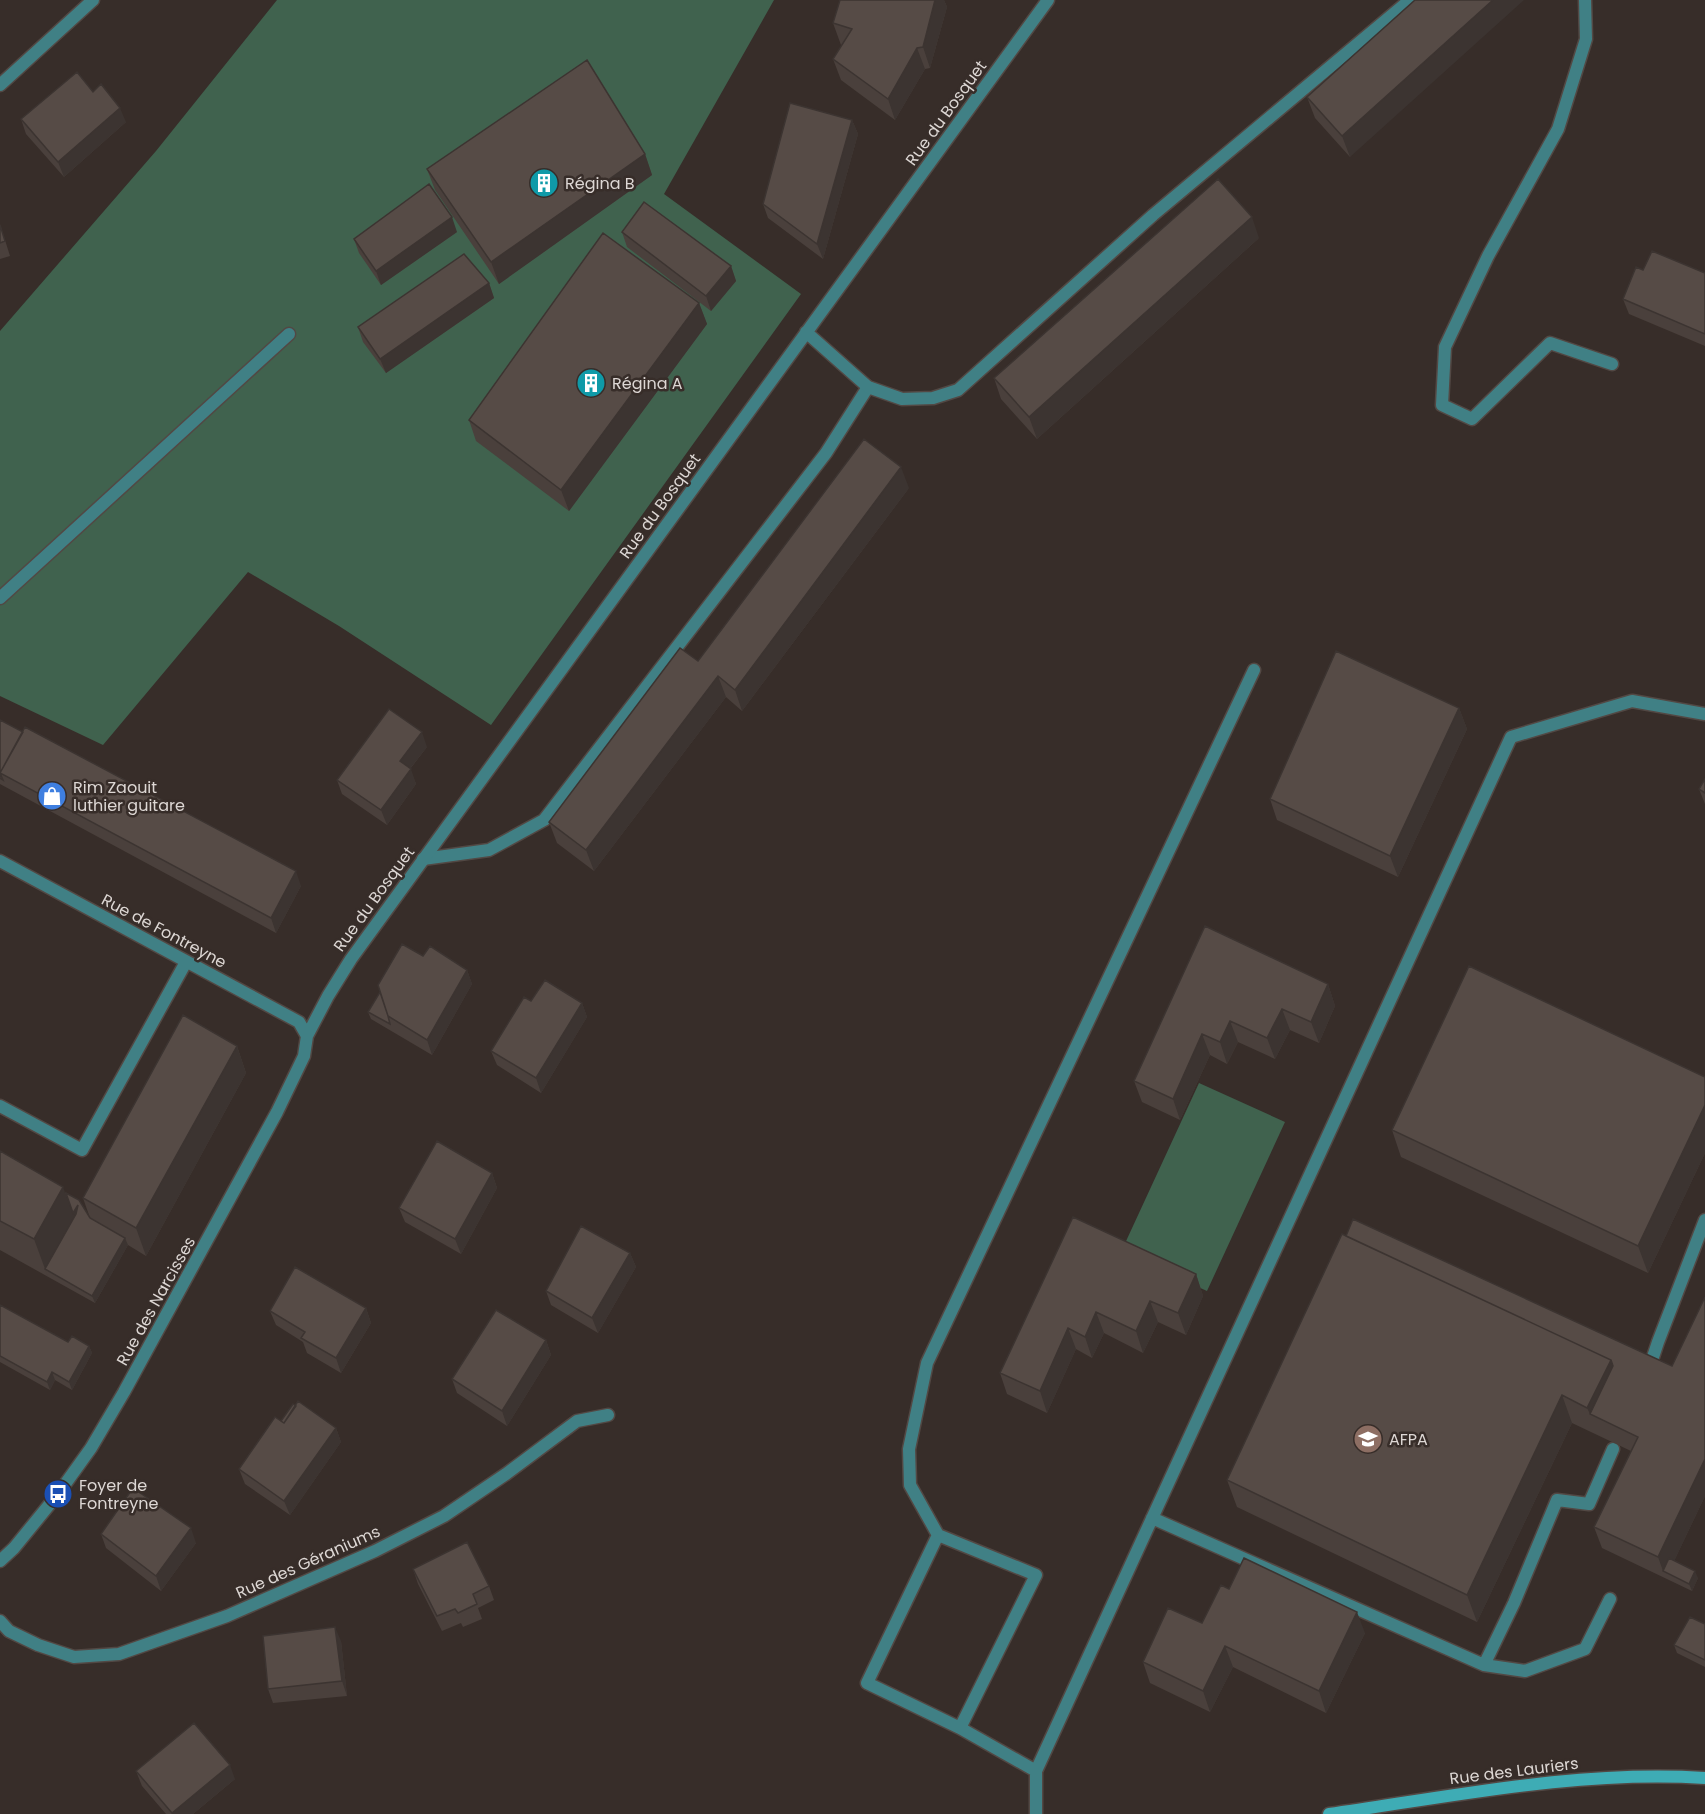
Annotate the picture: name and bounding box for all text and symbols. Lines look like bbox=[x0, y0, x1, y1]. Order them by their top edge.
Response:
street label: Rue du Bosquet bbox=[900, 56, 992, 170]
building icon: Régina B bbox=[528, 167, 560, 199]
place label: Régina B bbox=[565, 172, 635, 195]
building icon: Régina A bbox=[575, 367, 607, 399]
place label: Régina A bbox=[612, 372, 683, 395]
street label: Rue du Bosquet bbox=[614, 449, 706, 563]
place label: Rim Zaouit luthier guitare bbox=[73, 776, 185, 817]
shop icon: Rim Zaouit luthier guitare bbox=[36, 780, 68, 812]
street label: Rue du Bosquet bbox=[328, 842, 420, 956]
street label: Rue de Fontreyne bbox=[97, 888, 231, 974]
street label: Rue des Narcisses bbox=[111, 1232, 201, 1370]
school or university icon: AFPA bbox=[1352, 1423, 1384, 1455]
place label: AFPA bbox=[1389, 1428, 1428, 1451]
place label: Foyer de Fontreyne bbox=[79, 1474, 159, 1515]
bus stop icon: Foyer de Fontreyne bbox=[42, 1478, 74, 1510]
street label: Rue des Géraniums bbox=[232, 1520, 384, 1604]
street label: Rue des Lauriers bbox=[1448, 1752, 1580, 1790]

